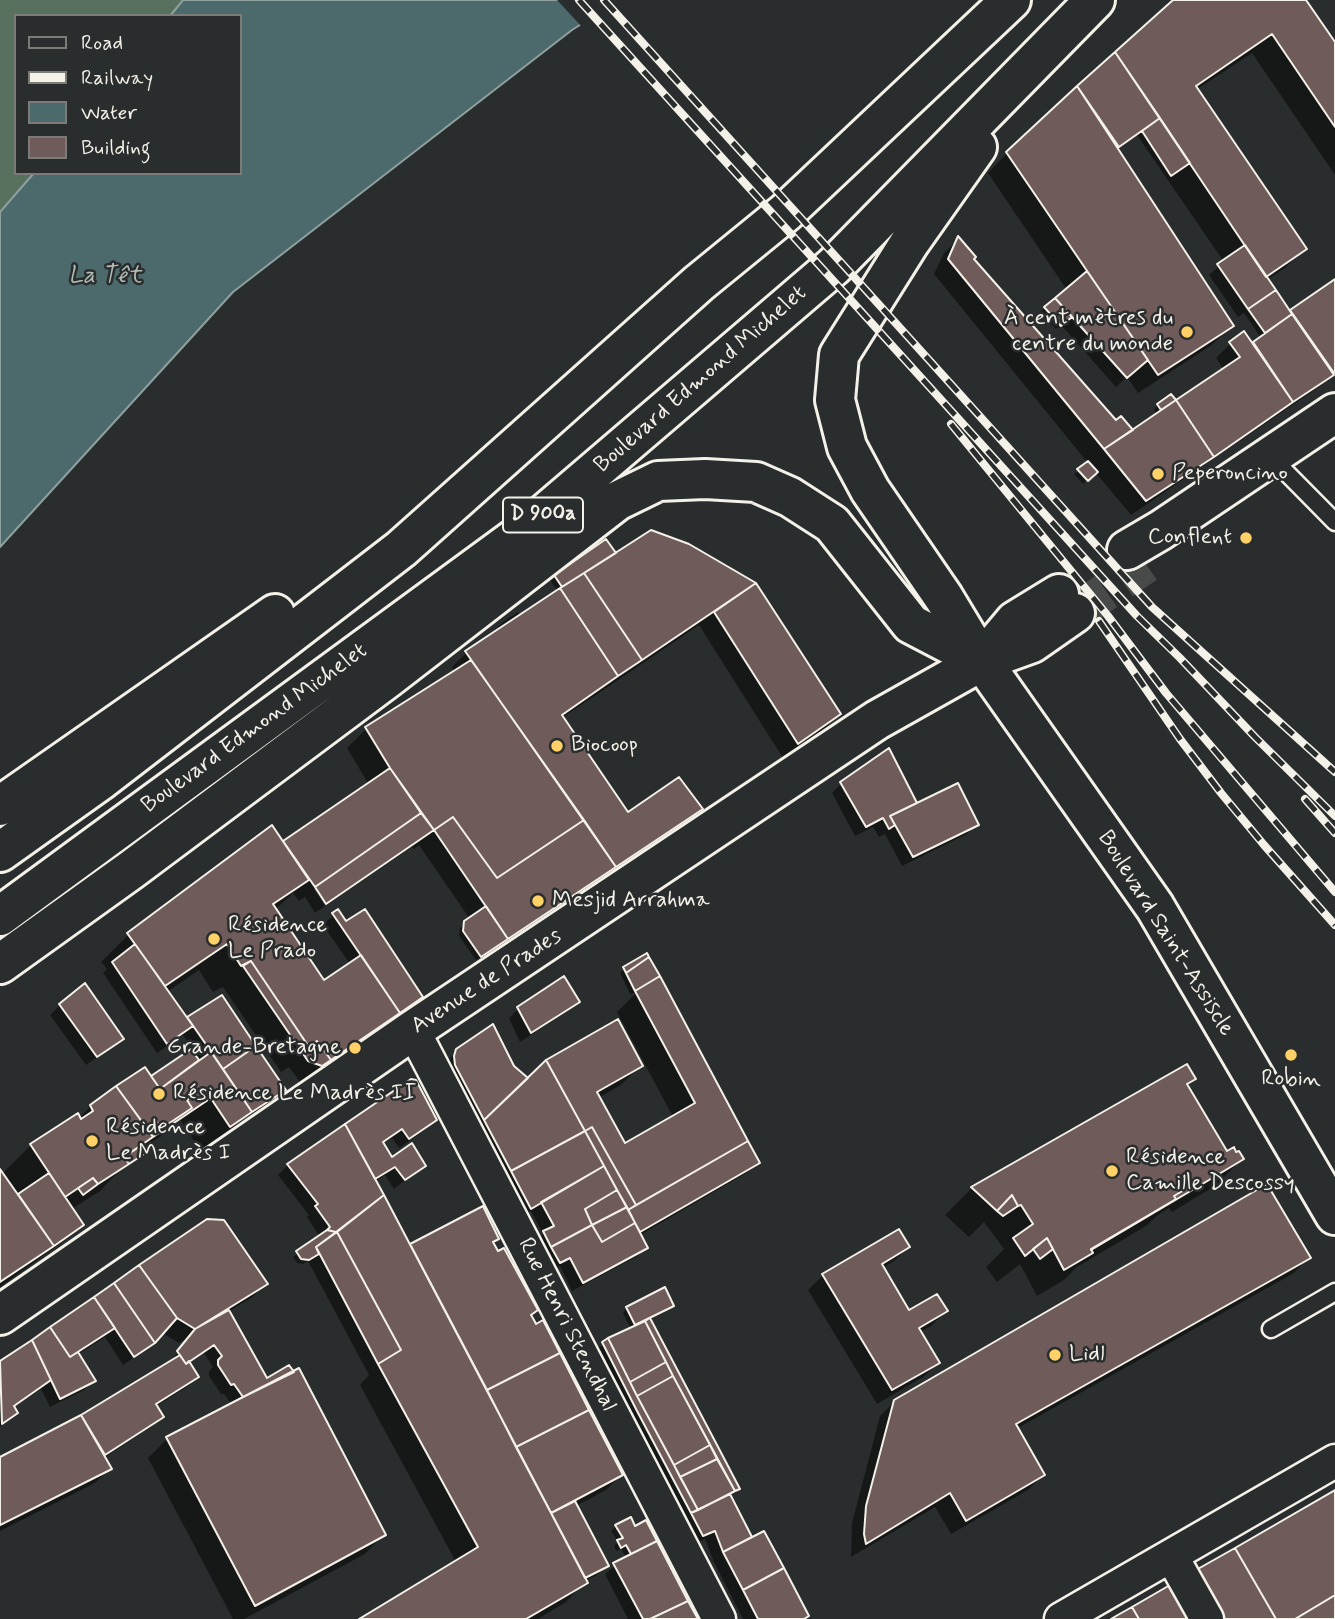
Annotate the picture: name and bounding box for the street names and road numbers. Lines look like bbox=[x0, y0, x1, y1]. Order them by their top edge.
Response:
street label: Boulevard Edmond Michelet bbox=[589, 280, 813, 480]
road number: D 900a bbox=[503, 498, 583, 532]
street label: Boulevard Edmond Michelet bbox=[137, 638, 373, 820]
street label: Boulevard Saint-Assiscle bbox=[1091, 826, 1239, 1042]
street label: Avenue de Prades bbox=[407, 923, 567, 1041]
street label: Rue Henri Stendhal bbox=[510, 1234, 622, 1416]

